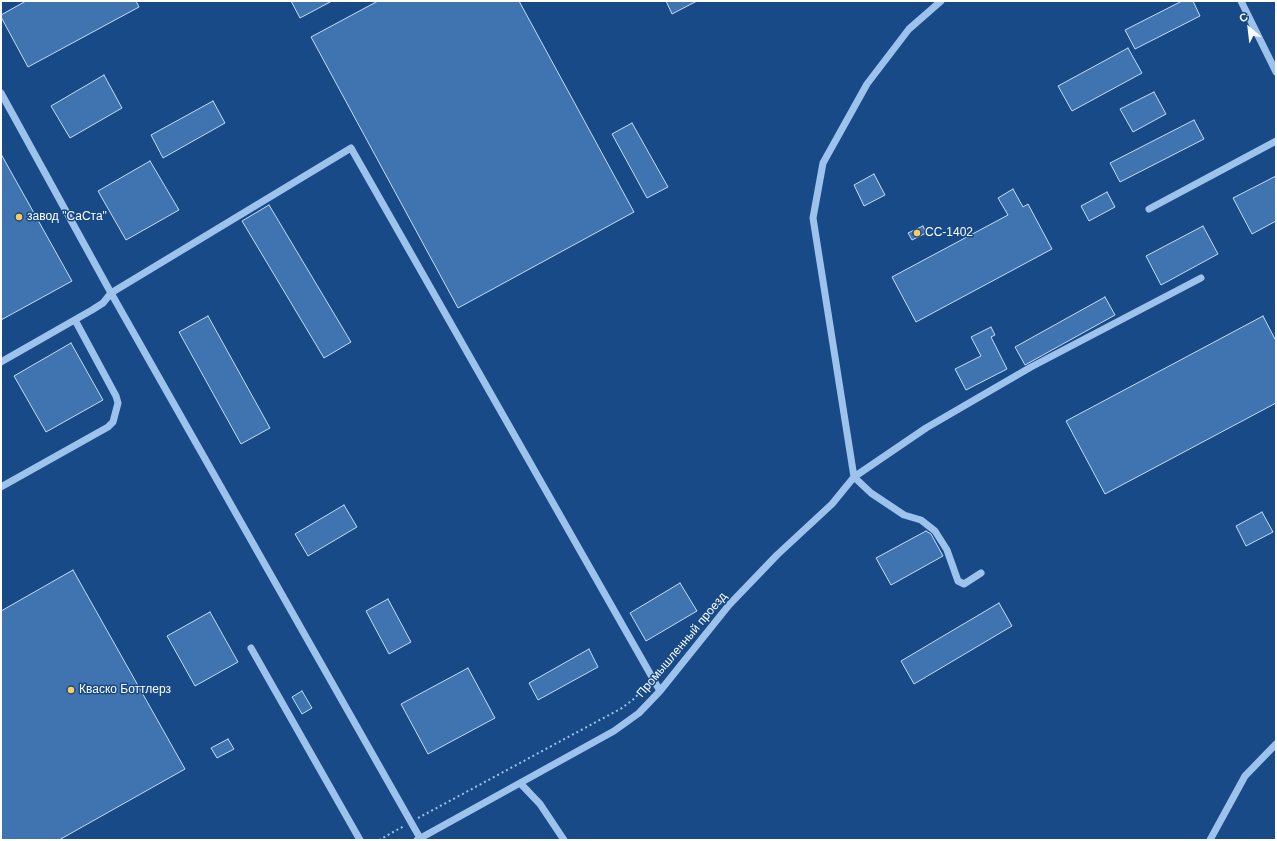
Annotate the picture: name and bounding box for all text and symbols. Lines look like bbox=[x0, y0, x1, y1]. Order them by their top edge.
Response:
north arrow bbox=[1229, 8, 1269, 48]
text: С bbox=[1237, 10, 1250, 25]
place label: завод "СаСта" bbox=[27, 210, 107, 224]
marker: завод "СаСта" bbox=[14, 212, 24, 222]
place label: СС-1402 bbox=[925, 226, 973, 240]
marker: СС-1402 bbox=[912, 228, 922, 238]
street label: Промышленный проезд bbox=[634, 590, 730, 700]
place label: Кваско Боттлерз bbox=[79, 683, 171, 697]
marker: Кваско Боттлерз bbox=[66, 685, 76, 695]

